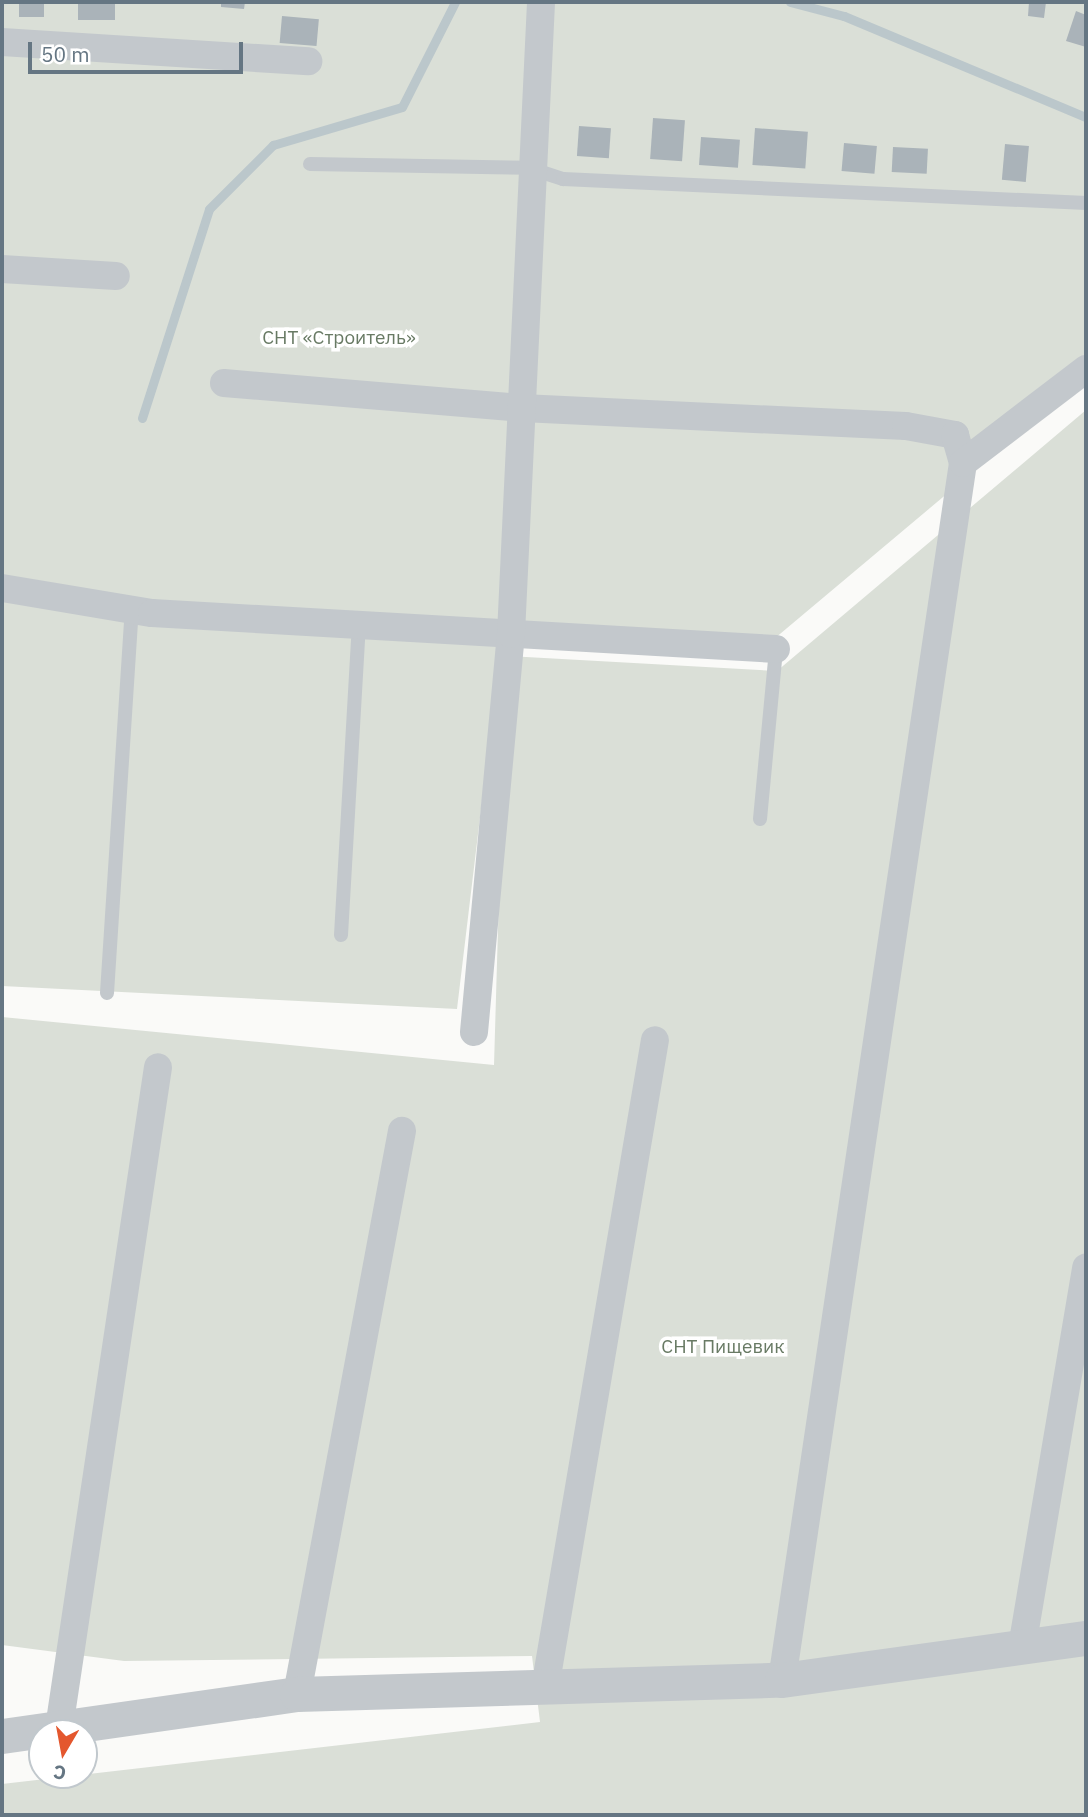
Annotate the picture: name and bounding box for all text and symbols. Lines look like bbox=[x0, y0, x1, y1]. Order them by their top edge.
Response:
scale bar bbox=[32, 28, 247, 72]
text: 50 m bbox=[41, 40, 90, 68]
park label: СНТ «Строитель» bbox=[262, 327, 416, 349]
park label: СНТ Пищевик bbox=[661, 1336, 785, 1358]
north arrow bbox=[28, 1719, 98, 1789]
text: С bbox=[52, 1760, 68, 1786]

